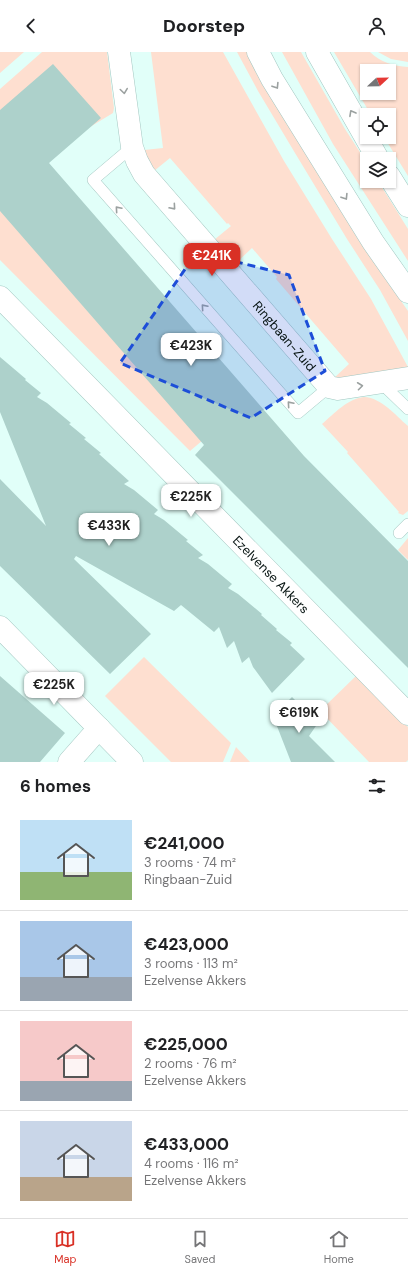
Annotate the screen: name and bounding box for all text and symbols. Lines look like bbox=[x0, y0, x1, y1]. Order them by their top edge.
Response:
text: Doorstep bbox=[163, 14, 245, 38]
icon: back bbox=[20, 15, 42, 37]
icon: person bbox=[366, 15, 388, 37]
north arrow bbox=[360, 64, 396, 100]
map controls bbox=[360, 64, 396, 188]
one-way arrow bbox=[272, 82, 279, 89]
one-way arrow bbox=[119, 88, 128, 94]
button: locate bbox=[360, 108, 396, 144]
one-way arrow bbox=[349, 110, 356, 117]
button: layers bbox=[360, 152, 396, 188]
one-way arrow bbox=[340, 193, 348, 200]
one-way arrow bbox=[168, 202, 175, 209]
one-way arrow bbox=[116, 206, 123, 214]
pin: €241K bbox=[184, 243, 240, 277]
text: €241K bbox=[192, 247, 232, 264]
street label: Ringbaan-Zuid bbox=[249, 297, 320, 375]
one-way arrow bbox=[202, 304, 209, 311]
pin: €423K bbox=[163, 333, 219, 367]
text: €423K bbox=[170, 337, 212, 354]
one-way arrow bbox=[357, 382, 363, 391]
one-way arrow bbox=[288, 401, 295, 409]
pin: €225K bbox=[163, 484, 219, 518]
text: €225K bbox=[170, 488, 212, 505]
pin: €433K bbox=[81, 513, 137, 547]
text: €433K bbox=[88, 517, 130, 534]
street label: Ezelvense Akkers bbox=[229, 532, 313, 617]
pin: €225K bbox=[26, 672, 82, 706]
text: €225K bbox=[33, 676, 75, 693]
pin: €619K bbox=[271, 700, 327, 734]
text: €619K bbox=[279, 704, 319, 721]
text: 6 homes bbox=[20, 775, 91, 797]
icon: filters bbox=[366, 775, 388, 797]
text: €241,000 bbox=[144, 832, 224, 854]
icon: home bbox=[52, 836, 100, 884]
text: 3 rooms · 74 m² bbox=[144, 854, 236, 871]
text: Ringbaan-Zuid bbox=[144, 871, 232, 888]
text: €423,000 bbox=[144, 933, 229, 955]
icon: home bbox=[52, 937, 100, 985]
text: 3 rooms · 113 m² bbox=[144, 955, 238, 972]
text: Ezelvense Akkers bbox=[144, 972, 246, 989]
text: €225,000 bbox=[144, 1033, 228, 1055]
icon: home bbox=[52, 1037, 100, 1085]
text: 2 rooms · 76 m² bbox=[144, 1055, 237, 1072]
text: Ezelvense Akkers bbox=[144, 1072, 246, 1089]
text: €433,000 bbox=[144, 1133, 229, 1155]
icon: home bbox=[52, 1137, 100, 1185]
text: 4 rooms · 116 m² bbox=[144, 1155, 239, 1172]
text: Ezelvense Akkers bbox=[144, 1172, 246, 1189]
tab: Map bbox=[54, 1228, 76, 1266]
tab: Saved bbox=[185, 1228, 215, 1266]
tab: Home bbox=[324, 1228, 354, 1266]

